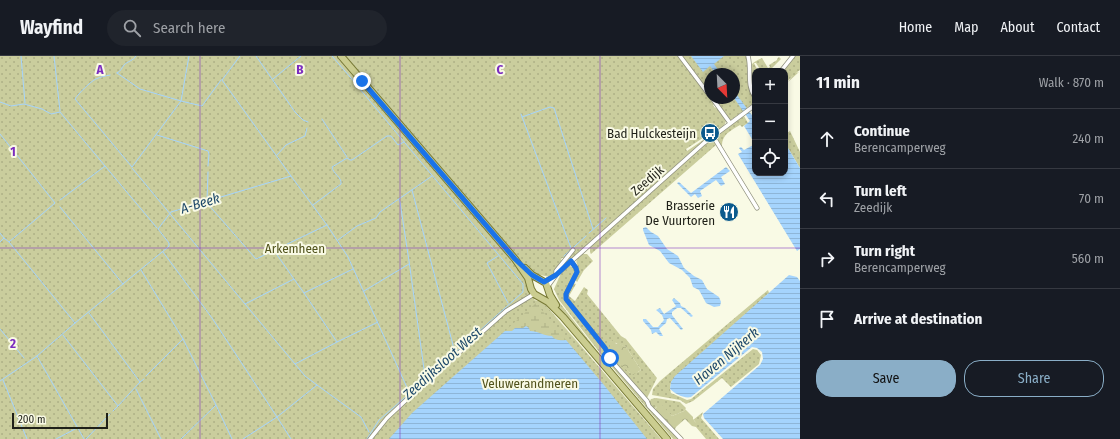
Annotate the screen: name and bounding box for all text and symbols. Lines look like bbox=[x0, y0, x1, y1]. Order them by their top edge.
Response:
search box bbox=[107, 10, 387, 46]
text: Wayfind bbox=[20, 16, 83, 39]
icon: search bbox=[121, 17, 143, 39]
text: Search here bbox=[153, 19, 225, 37]
text: Home bbox=[899, 19, 932, 36]
text: Map bbox=[954, 19, 978, 36]
text: About bbox=[1000, 19, 1035, 36]
text: Contact bbox=[1057, 19, 1100, 36]
text: A bbox=[95, 62, 104, 77]
text: B bbox=[296, 62, 304, 77]
text: C bbox=[497, 62, 504, 77]
north arrow bbox=[704, 68, 740, 104]
map controls bbox=[752, 68, 788, 176]
button: + bbox=[752, 68, 788, 104]
route end bbox=[353, 72, 371, 90]
text: 11 min bbox=[816, 72, 860, 93]
text: Walk · 870 m bbox=[1039, 75, 1104, 90]
button: − bbox=[752, 104, 788, 140]
bus stop icon: Bad Hulckesteijn bbox=[699, 122, 721, 144]
text: Continue bbox=[854, 122, 910, 140]
place label: Bad Hulckesteijn bbox=[607, 126, 696, 141]
icon: ahead bbox=[816, 128, 838, 150]
text: 240 m bbox=[1072, 131, 1104, 146]
button: locate bbox=[752, 140, 788, 176]
text: Berencamperweg bbox=[854, 140, 946, 155]
text: 1 bbox=[10, 144, 16, 159]
street label: Zeedijk bbox=[628, 162, 667, 199]
text: Turn left bbox=[854, 182, 907, 200]
icon: left bbox=[816, 188, 838, 210]
water label: A-Beek bbox=[178, 189, 222, 218]
text: 70 m bbox=[1079, 191, 1104, 206]
place label: Brasserie De Vuurtoren bbox=[645, 198, 715, 228]
text: Zeedijk bbox=[854, 200, 892, 215]
restaurant icon: Brasserie De Vuurtoren bbox=[718, 201, 740, 223]
park label: Arkemheen bbox=[265, 241, 325, 256]
text: Turn right bbox=[854, 242, 915, 260]
icon: right bbox=[816, 248, 838, 270]
text: 560 m bbox=[1072, 251, 1104, 266]
text: Berencamperweg bbox=[854, 260, 946, 275]
icon: arrive bbox=[816, 308, 838, 330]
text: Arrive at destination bbox=[854, 310, 982, 328]
water label: Zeedijksloot West bbox=[399, 323, 486, 404]
water label: Haven Nijkerk bbox=[690, 324, 762, 389]
text: 2 bbox=[9, 336, 16, 351]
route start bbox=[601, 349, 619, 367]
button: Save bbox=[816, 360, 956, 397]
button: Share bbox=[964, 360, 1104, 397]
park label: Veluwerandmeren bbox=[482, 376, 578, 391]
scale bar bbox=[12, 411, 108, 430]
text: 200 m bbox=[18, 413, 45, 426]

